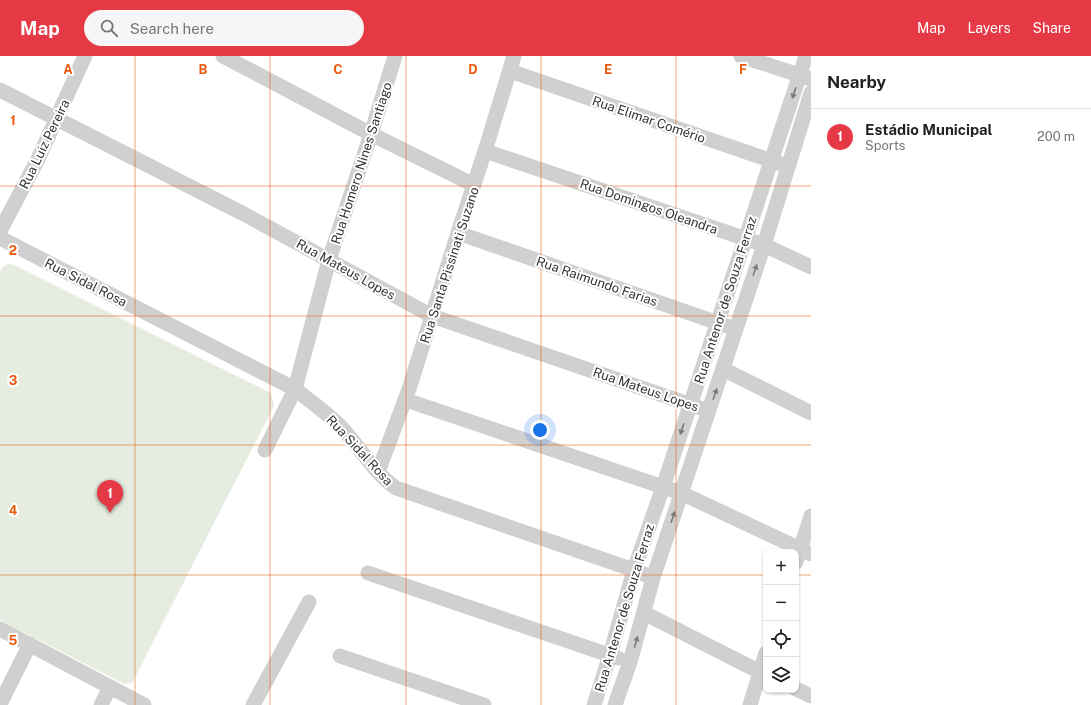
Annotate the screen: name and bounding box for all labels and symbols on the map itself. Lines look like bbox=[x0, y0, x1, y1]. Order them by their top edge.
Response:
text: A bbox=[63, 62, 73, 77]
text: B bbox=[199, 62, 208, 77]
text: C bbox=[333, 62, 343, 77]
text: D bbox=[468, 62, 478, 77]
text: E bbox=[604, 62, 612, 77]
text: F bbox=[739, 62, 747, 77]
street label: Rua Homero Nines Santiago bbox=[328, 80, 395, 246]
one-way arrow bbox=[791, 87, 797, 99]
street label: Rua Elimar Comério bbox=[590, 93, 707, 146]
street label: Rua Luiz Pereira bbox=[16, 97, 73, 191]
text: 1 bbox=[10, 113, 16, 128]
street label: Rua Domingos Oleandra bbox=[578, 176, 720, 237]
street label: Rua Santa Pissinati Suzano bbox=[417, 185, 482, 345]
street label: Rua Antenor de Souza Ferraz bbox=[691, 215, 760, 386]
street label: Rua Mateus Lopes bbox=[294, 236, 398, 303]
text: 2 bbox=[9, 243, 17, 258]
street label: Rua Raimundo Farias bbox=[534, 254, 659, 309]
street label: Rua Sidal Rosa bbox=[42, 255, 129, 310]
one-way arrow bbox=[752, 264, 758, 276]
street label: Rua Mateus Lopes bbox=[591, 364, 701, 415]
text: 3 bbox=[9, 373, 18, 388]
one-way arrow bbox=[712, 387, 718, 399]
street label: Rua Sidal Rosa bbox=[323, 412, 396, 488]
your location bbox=[530, 420, 550, 440]
one-way arrow bbox=[679, 423, 685, 435]
pin: 1 bbox=[97, 480, 123, 513]
text: 4 bbox=[9, 503, 18, 518]
one-way arrow bbox=[670, 511, 676, 523]
street label: Rua Antenor de Souza Ferraz bbox=[592, 522, 657, 694]
text: 5 bbox=[9, 633, 18, 648]
one-way arrow bbox=[633, 635, 639, 647]

